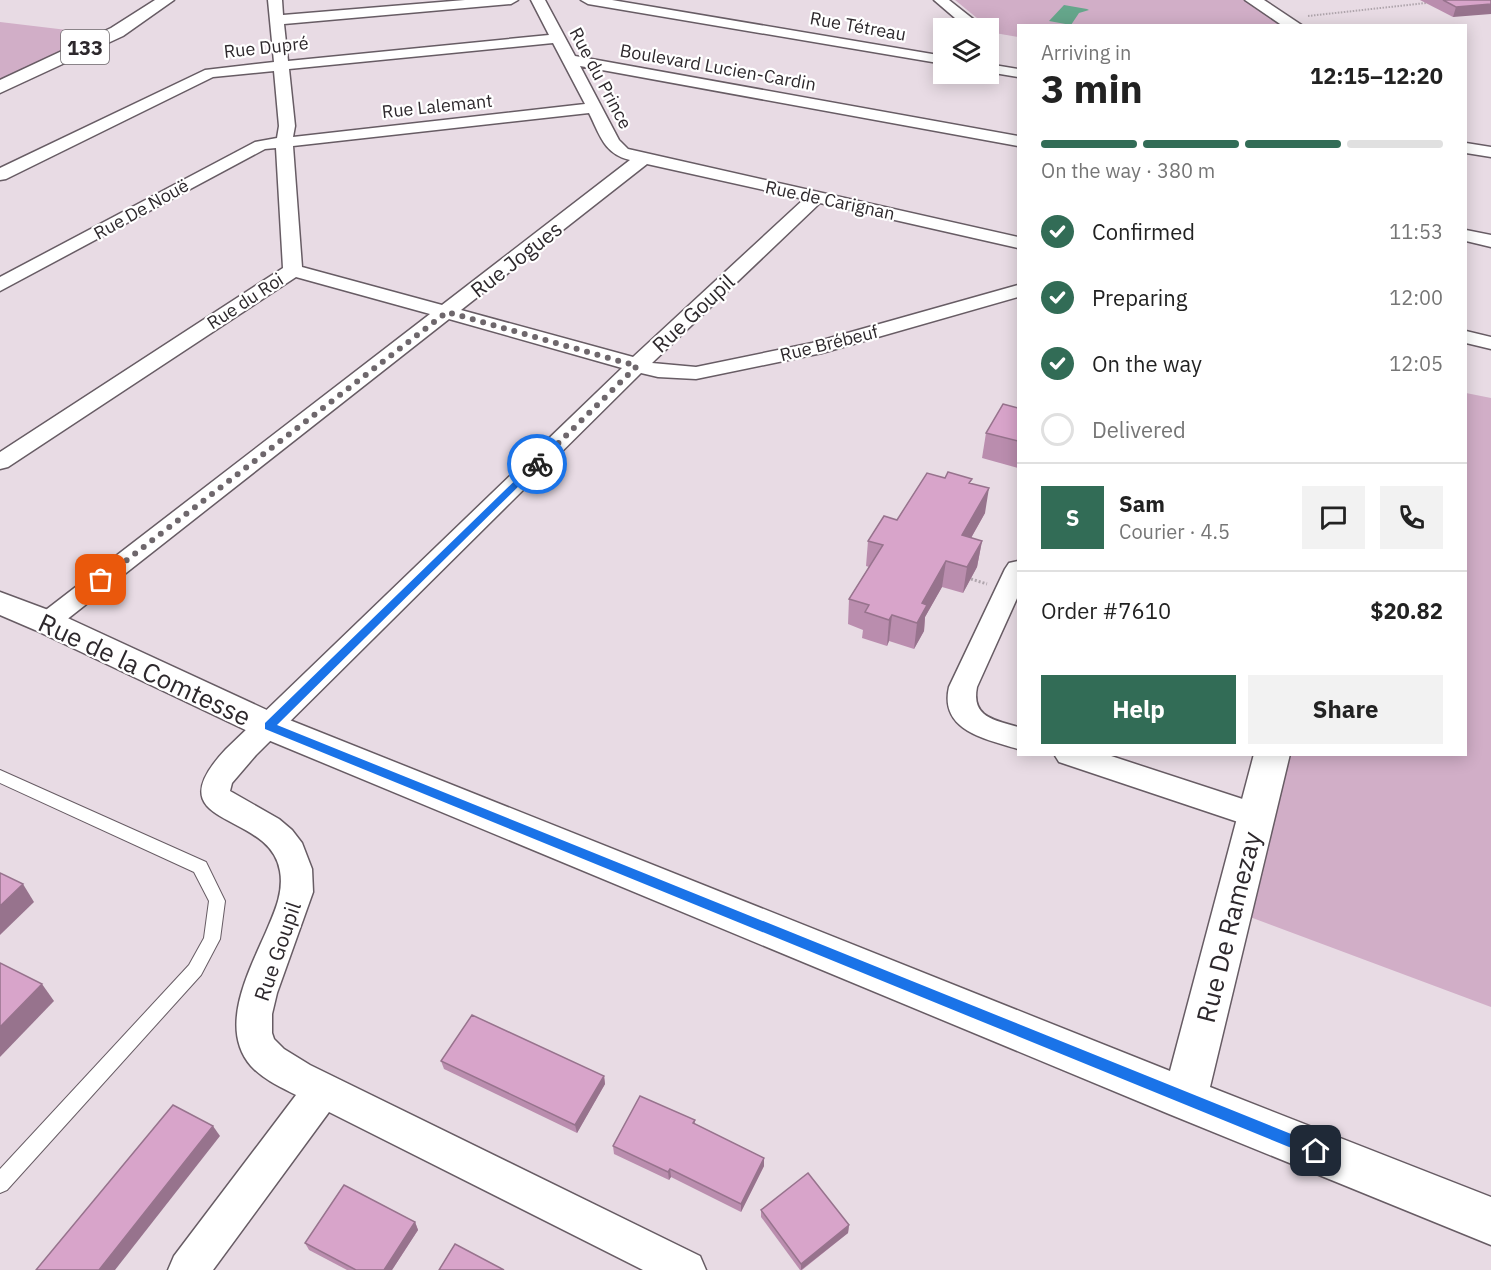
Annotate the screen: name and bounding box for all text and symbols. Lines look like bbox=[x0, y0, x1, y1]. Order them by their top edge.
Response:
street label: Rue Tétreau bbox=[808, 6, 908, 46]
map controls bbox=[933, 18, 999, 84]
button: layers bbox=[933, 18, 999, 84]
street label: Rue du Prince bbox=[565, 23, 637, 133]
road number: 133 bbox=[61, 30, 109, 64]
street label: Rue Dupré bbox=[223, 31, 310, 63]
street label: Boulevard Lucien-Cardin bbox=[618, 38, 818, 96]
text: Arriving in bbox=[1041, 39, 1131, 66]
text: 12:15–12:20 bbox=[1310, 61, 1443, 90]
text: 3 min bbox=[1041, 63, 1143, 114]
street label: Rue Lalemant bbox=[381, 89, 493, 123]
text: On the way · 380 m bbox=[1041, 157, 1215, 184]
street label: Rue De Nouë bbox=[90, 173, 193, 245]
street label: Rue de Carignan bbox=[763, 175, 897, 225]
street label: Rue Jogues bbox=[464, 214, 568, 304]
icon: check bbox=[1041, 215, 1074, 248]
text: Confirmed bbox=[1092, 217, 1195, 246]
text: 11:53 bbox=[1389, 218, 1443, 245]
street label: Rue Goupil bbox=[646, 267, 741, 358]
street label: Rue du Roi bbox=[202, 268, 288, 334]
icon: check bbox=[1041, 281, 1074, 314]
text: Preparing bbox=[1092, 283, 1187, 312]
text: 12:00 bbox=[1389, 284, 1443, 311]
street label: Rue Brébeuf bbox=[778, 320, 881, 366]
icon: check bbox=[1041, 347, 1074, 380]
text: On the way bbox=[1092, 349, 1202, 378]
text: 12:05 bbox=[1389, 350, 1443, 377]
text: Delivered bbox=[1092, 415, 1186, 444]
courier bbox=[507, 434, 567, 494]
icon: bike bbox=[521, 448, 554, 481]
button: chat bbox=[1302, 486, 1365, 549]
button: phone bbox=[1380, 486, 1443, 549]
text: Sam bbox=[1119, 489, 1165, 518]
text: S bbox=[1066, 503, 1079, 532]
text: Courier · 4.5 bbox=[1119, 518, 1230, 545]
pin bbox=[75, 554, 126, 605]
icon: bag bbox=[84, 563, 117, 596]
text: Order #7610 bbox=[1041, 596, 1171, 625]
text: $20.82 bbox=[1370, 596, 1443, 625]
street label: Rue de la Comtesse bbox=[33, 605, 257, 733]
button: Help bbox=[1041, 675, 1236, 744]
button: Share bbox=[1248, 675, 1443, 744]
street label: Rue De Ramezay bbox=[1188, 828, 1268, 1026]
street label: Rue Goupil bbox=[247, 897, 307, 1004]
pin bbox=[1290, 1125, 1341, 1176]
icon: home bbox=[1299, 1134, 1332, 1167]

